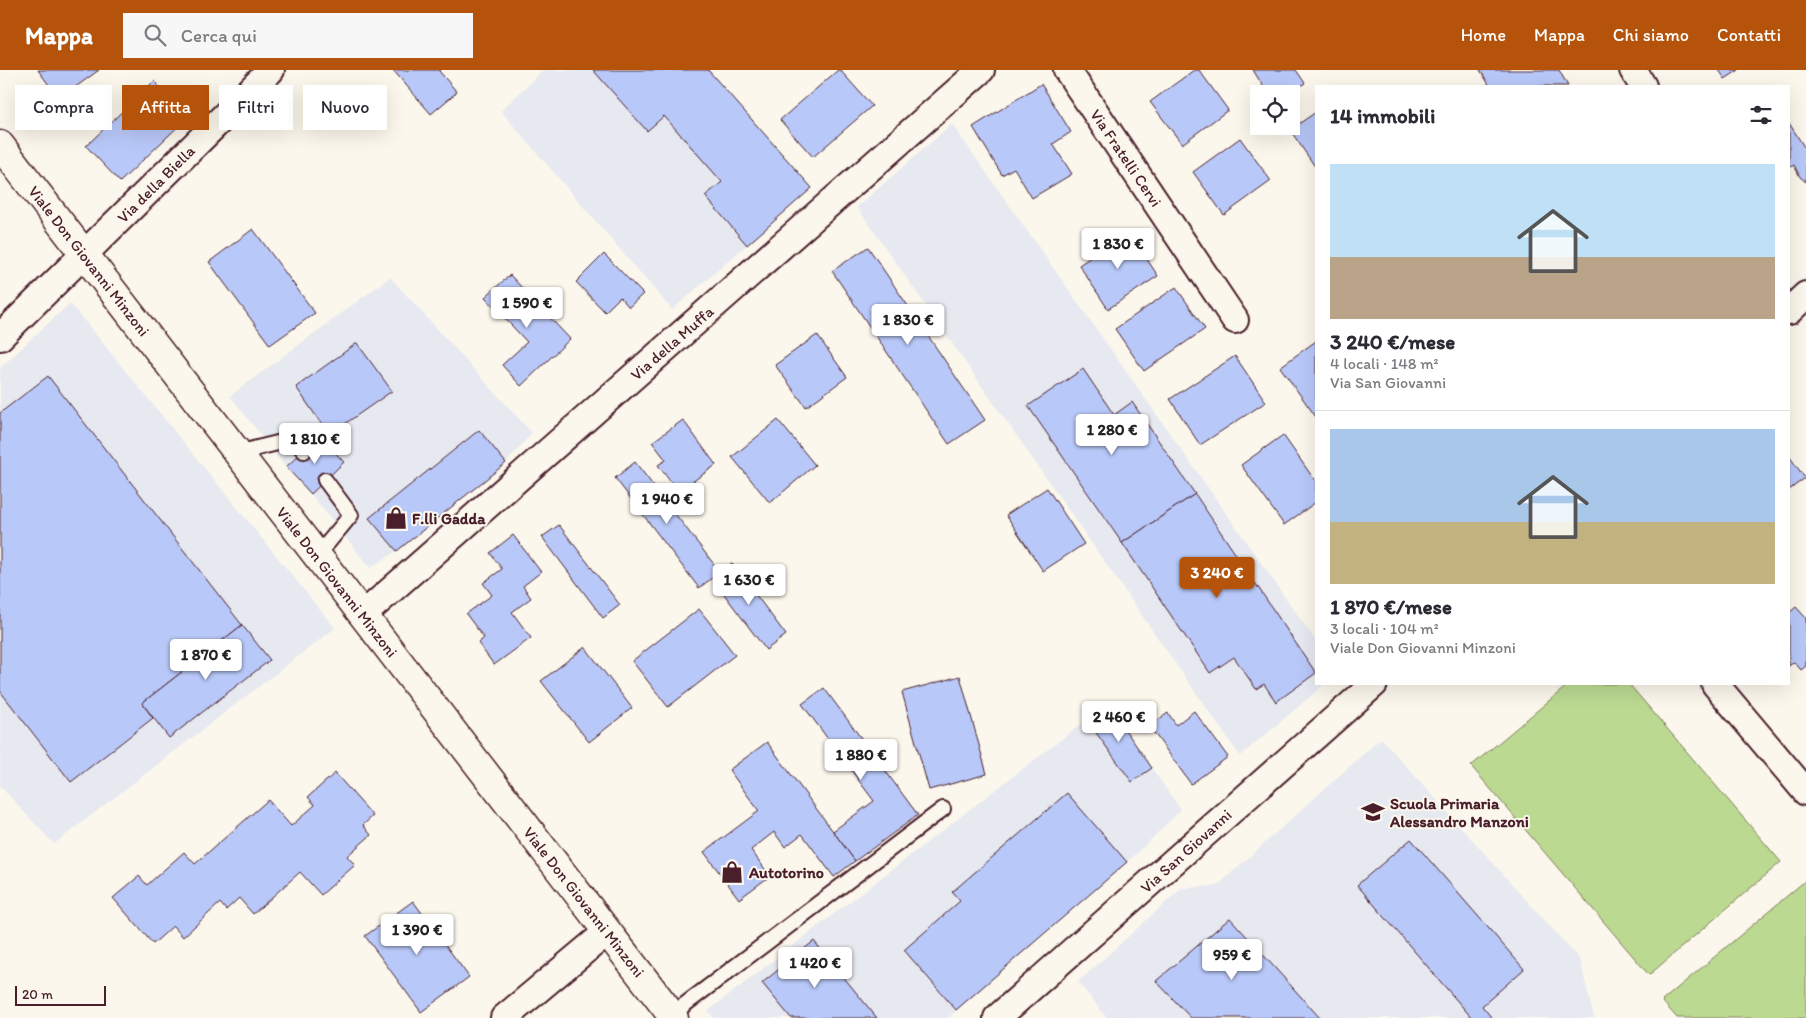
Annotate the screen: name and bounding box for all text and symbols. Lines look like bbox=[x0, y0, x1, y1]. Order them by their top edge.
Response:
search box bbox=[123, 13, 473, 58]
text: Mappa bbox=[25, 21, 93, 50]
icon: search bbox=[141, 21, 169, 49]
text: Cerca qui bbox=[181, 24, 257, 47]
text: Home bbox=[1461, 24, 1506, 46]
text: Mappa bbox=[1534, 24, 1585, 46]
text: Chi siamo bbox=[1613, 24, 1689, 46]
text: Contatti bbox=[1717, 24, 1781, 46]
chip: Compra bbox=[15, 85, 112, 130]
chip: Affitta bbox=[122, 85, 209, 130]
chip: Filtri bbox=[219, 85, 293, 130]
chip: Nuovo bbox=[303, 85, 387, 130]
map controls bbox=[1250, 85, 1300, 135]
button: locate bbox=[1250, 85, 1300, 135]
icon: filters bbox=[1747, 101, 1775, 129]
text: 14 immobili bbox=[1330, 103, 1435, 128]
street label: Via Fratelli Cervi bbox=[1086, 105, 1166, 211]
street label: Via della Biella bbox=[113, 141, 199, 227]
street label: Viale Don Giovanni Minzoni bbox=[24, 182, 154, 340]
icon: home bbox=[1508, 196, 1598, 286]
pin: 1 830 € bbox=[1072, 228, 1164, 270]
text: 1 830 € bbox=[1092, 234, 1144, 253]
pin: 1 590 € bbox=[481, 286, 573, 329]
text: 1 590 € bbox=[502, 293, 552, 312]
street label: Via della Muffa bbox=[627, 301, 718, 384]
pin: 1 830 € bbox=[862, 304, 954, 346]
text: 1 830 € bbox=[882, 310, 934, 329]
text: 3 240 €/mese bbox=[1330, 329, 1455, 354]
text: 4 locali · 148 m² bbox=[1330, 354, 1439, 373]
text: Via San Giovanni bbox=[1330, 373, 1446, 392]
pin: 1 280 € bbox=[1066, 414, 1158, 456]
text: 1 280 € bbox=[1087, 420, 1137, 439]
pin: 1 810 € bbox=[269, 422, 361, 465]
text: 1 810 € bbox=[290, 429, 340, 448]
icon: home bbox=[1508, 462, 1598, 552]
pin: 1 940 € bbox=[621, 482, 713, 525]
text: 1 940 € bbox=[641, 489, 693, 508]
street label: Viale Don Giovanni Minzoni bbox=[272, 503, 402, 661]
shop icon: F.lli Gadda bbox=[383, 505, 409, 531]
place label: F.lli Gadda bbox=[412, 509, 486, 528]
pin: 3 240 € bbox=[1171, 556, 1263, 599]
text: 3 240 € bbox=[1191, 563, 1243, 582]
pin: 1 630 € bbox=[703, 564, 795, 606]
text: 1 630 € bbox=[724, 570, 774, 589]
text: 1 870 €/mese bbox=[1330, 594, 1452, 619]
text: 3 locali · 104 m² bbox=[1330, 619, 1439, 638]
pin: 1 870 € bbox=[160, 638, 252, 681]
text: Viale Don Giovanni Minzoni bbox=[1330, 638, 1516, 657]
text: 1 870 € bbox=[181, 645, 231, 664]
pin: 2 460 € bbox=[1073, 700, 1165, 743]
text: 2 460 € bbox=[1093, 707, 1145, 726]
pin: 1 880 € bbox=[815, 738, 907, 781]
text: 1 880 € bbox=[835, 745, 887, 764]
place label: Scuola Primaria Alessandro Manzoni bbox=[1389, 794, 1529, 831]
school or university icon: Scuola Primaria Alessandro Manzoni bbox=[1360, 799, 1386, 825]
street label: Via San Giovanni bbox=[1136, 805, 1236, 897]
street label: Viale Don Giovanni Minzoni bbox=[519, 823, 649, 981]
shop icon: Autotorino bbox=[719, 859, 745, 885]
place label: Autotorino bbox=[748, 863, 824, 882]
pin: 1 390 € bbox=[371, 914, 463, 956]
text: 1 390 € bbox=[392, 920, 442, 939]
pin: 959 € bbox=[1197, 938, 1267, 981]
text: 959 € bbox=[1213, 945, 1251, 964]
pin: 1 420 € bbox=[769, 946, 861, 989]
text: 1 420 € bbox=[789, 953, 841, 972]
scale bar bbox=[15, 983, 106, 1006]
text: 20 m bbox=[22, 986, 53, 1003]

